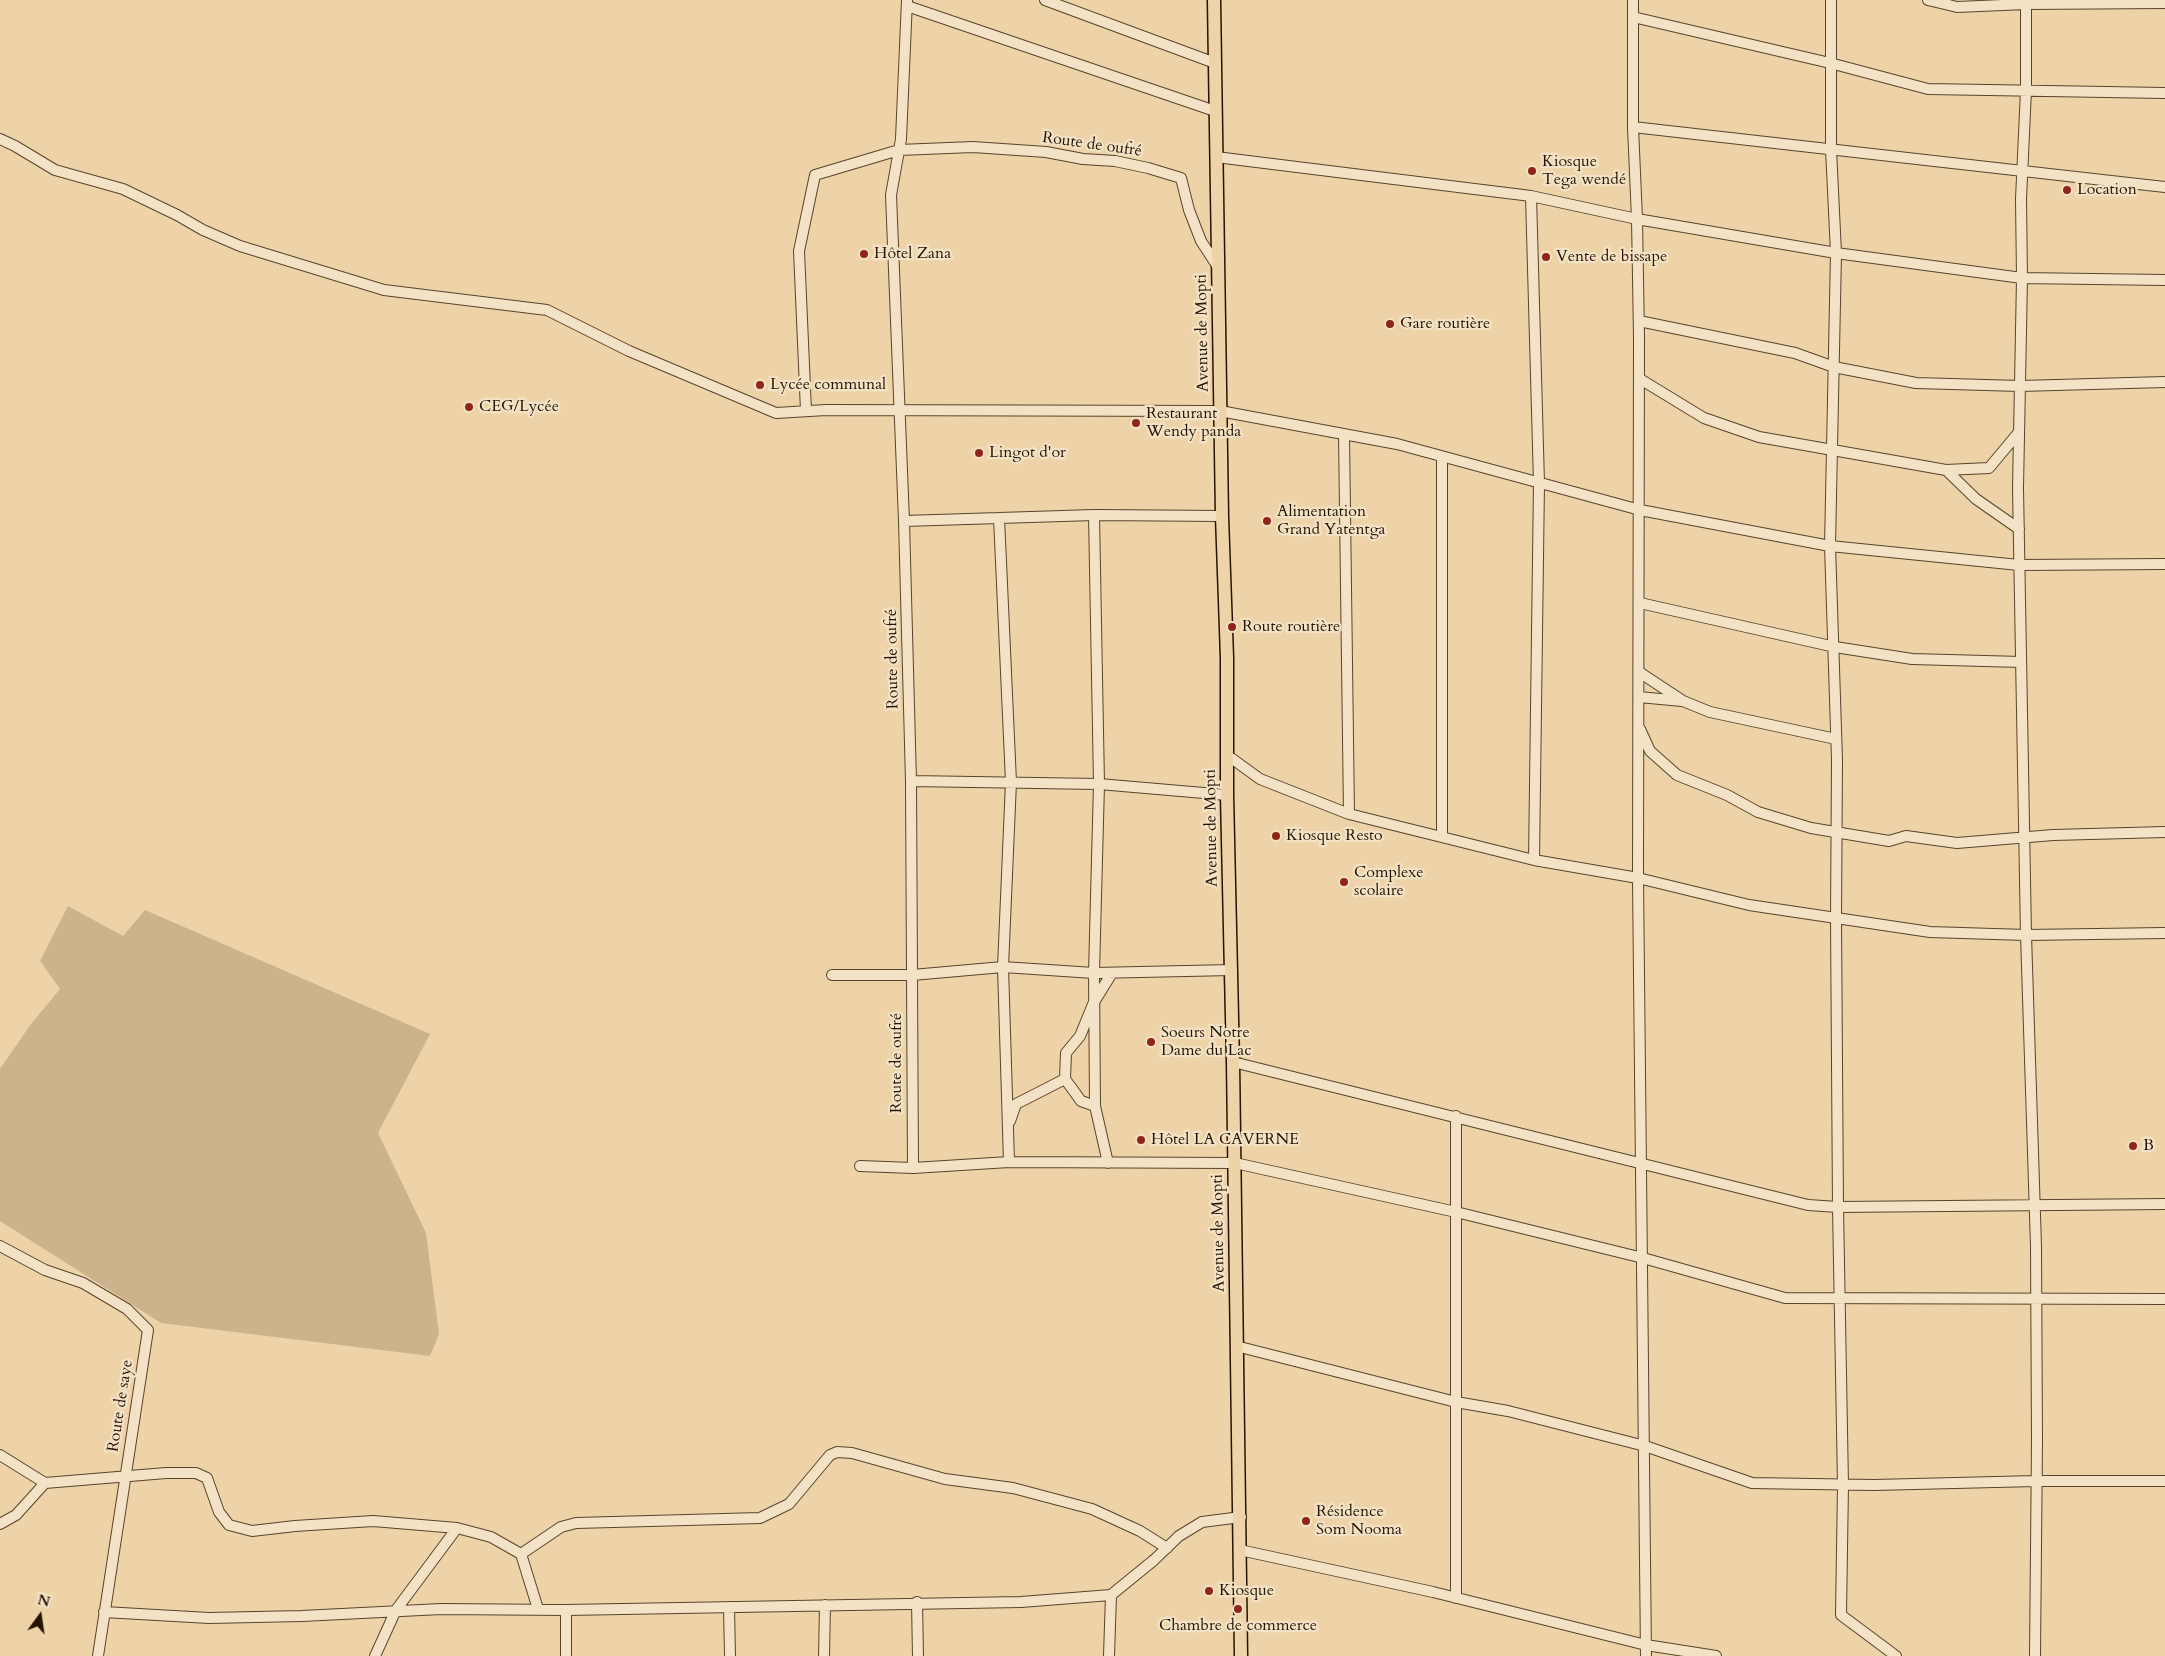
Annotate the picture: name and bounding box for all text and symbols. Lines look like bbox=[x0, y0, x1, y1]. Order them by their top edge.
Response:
street label: Route de oufré bbox=[1041, 128, 1143, 162]
place label: Kiosque Tega wendé bbox=[1542, 152, 1626, 190]
marker: Kiosque Tega wendé bbox=[1526, 165, 1538, 177]
place label: Location bbox=[2077, 180, 2137, 200]
marker: Location bbox=[2061, 184, 2073, 196]
place label: Hôtel Zana bbox=[874, 244, 951, 264]
place label: Vente de bissape bbox=[1556, 247, 1667, 267]
marker: Hôtel Zana bbox=[858, 248, 870, 260]
marker: Vente de bissape bbox=[1540, 251, 1552, 263]
street label: Avenue de Mopti bbox=[1192, 274, 1214, 392]
place label: Gare routière bbox=[1400, 314, 1490, 334]
marker: Gare routière bbox=[1384, 318, 1396, 330]
place label: Lycée communal bbox=[770, 375, 886, 395]
marker: Lycée communal bbox=[754, 379, 766, 391]
place label: CEG/Lycée bbox=[479, 397, 559, 417]
marker: CEG/Lycée bbox=[463, 401, 475, 413]
place label: Restaurant Wendy panda bbox=[1146, 404, 1241, 442]
marker: Restaurant Wendy panda bbox=[1130, 417, 1142, 429]
place label: Lingot d'or bbox=[989, 443, 1066, 463]
marker: Lingot d'or bbox=[973, 447, 985, 459]
place label: Alimentation Grand Yatentga bbox=[1277, 502, 1386, 540]
marker: Alimentation Grand Yatentga bbox=[1261, 515, 1273, 527]
street label: Route de oufré bbox=[883, 609, 903, 709]
place label: Route routière bbox=[1242, 617, 1340, 637]
marker: Route routière bbox=[1226, 621, 1238, 633]
street label: Avenue de Mopti bbox=[1201, 769, 1223, 887]
place label: Kiosque Resto bbox=[1286, 826, 1383, 846]
marker: Kiosque Resto bbox=[1270, 830, 1282, 842]
place label: Complexe scolaire bbox=[1354, 863, 1423, 901]
marker: Complexe scolaire bbox=[1338, 876, 1350, 888]
street label: Route de oufré bbox=[887, 1013, 907, 1113]
place label: Soeurs Notre Dame du Lac bbox=[1161, 1023, 1251, 1061]
marker: Soeurs Notre Dame du Lac bbox=[1145, 1036, 1157, 1048]
place label: Hôtel LA CAVERNE bbox=[1151, 1130, 1299, 1150]
marker: Hôtel LA CAVERNE bbox=[1135, 1134, 1147, 1146]
place label: B bbox=[2143, 1136, 2154, 1156]
marker: B bbox=[2127, 1140, 2139, 1152]
street label: Avenue de Mopti bbox=[1208, 1174, 1230, 1292]
street label: Route de saye bbox=[104, 1358, 138, 1454]
place label: Résidence Som Nooma bbox=[1316, 1502, 1402, 1540]
marker: Résidence Som Nooma bbox=[1300, 1515, 1312, 1527]
place label: Kiosque bbox=[1219, 1581, 1274, 1601]
marker: Kiosque bbox=[1203, 1585, 1215, 1597]
text: N bbox=[36, 1590, 52, 1612]
north arrow bbox=[15, 1591, 65, 1641]
marker: Chambre de commerce bbox=[1232, 1603, 1244, 1615]
place label: Chambre de commerce bbox=[1159, 1616, 1317, 1636]

